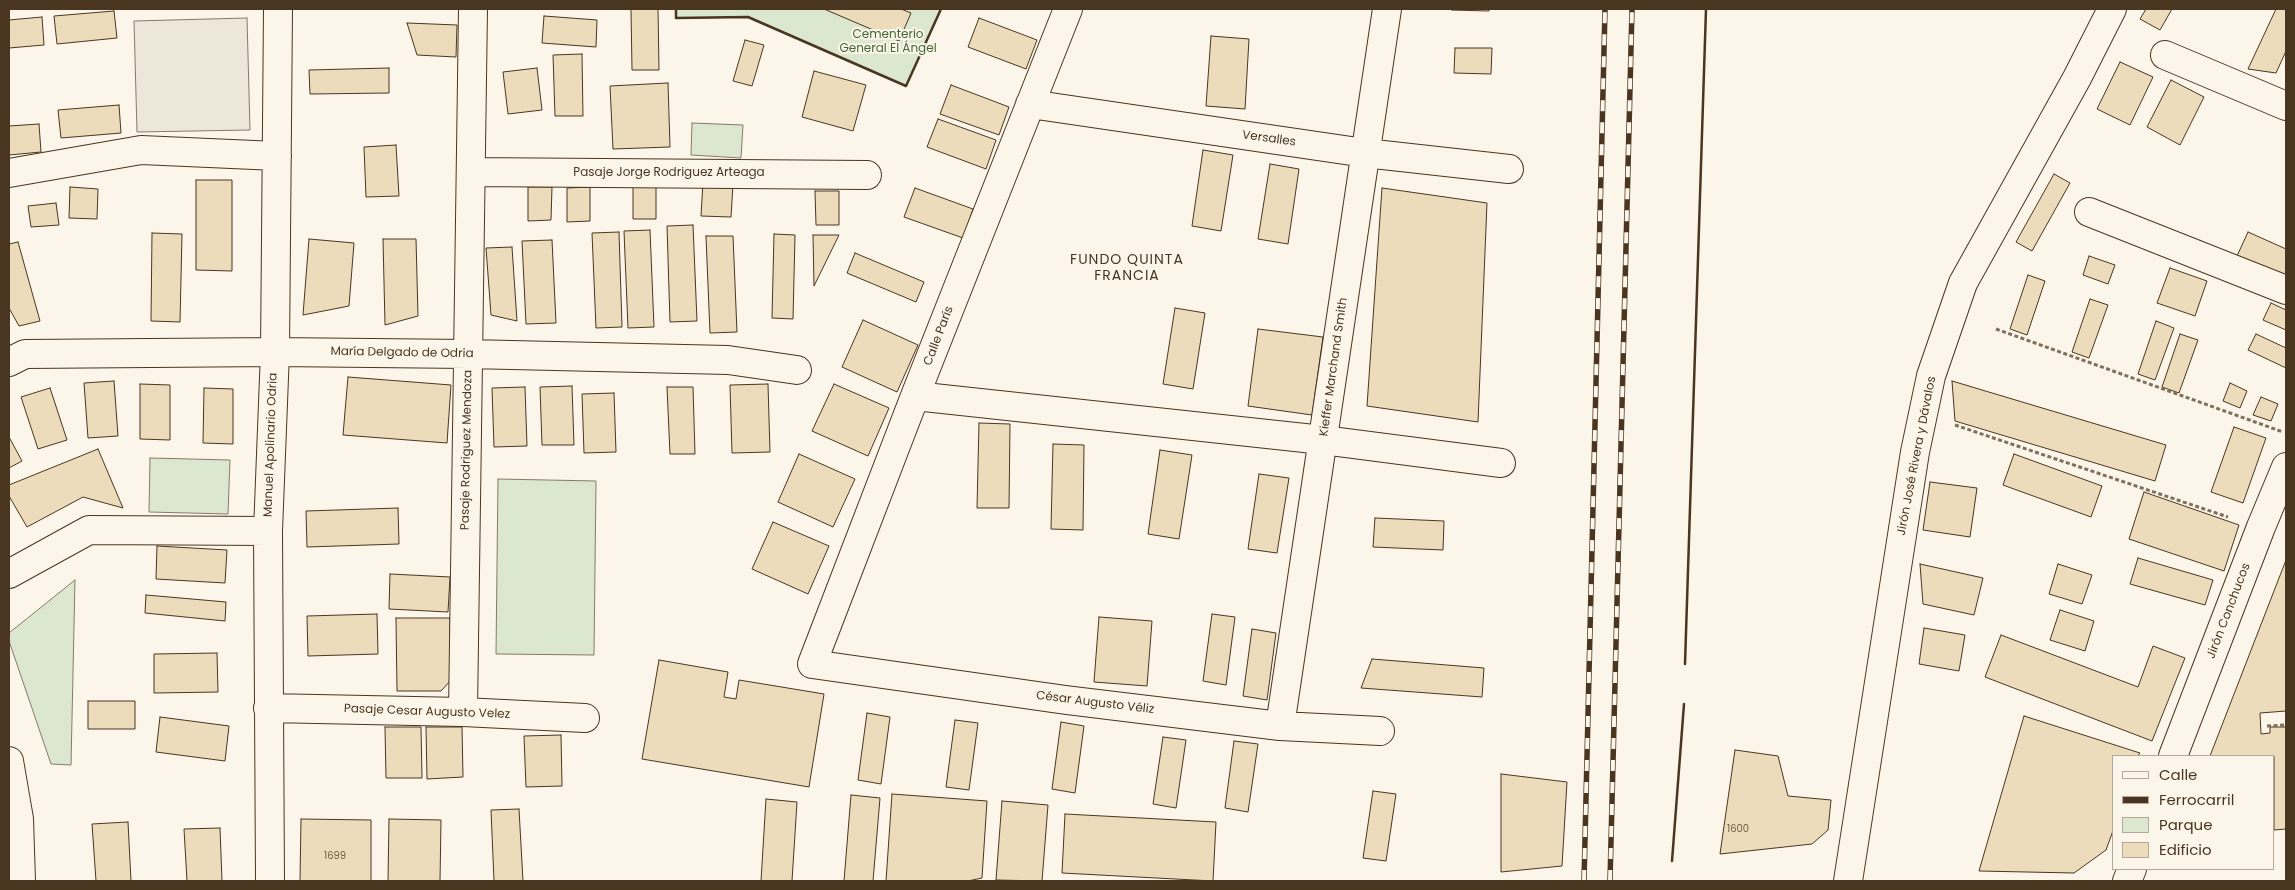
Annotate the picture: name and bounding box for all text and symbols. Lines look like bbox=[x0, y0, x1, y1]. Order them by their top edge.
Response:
park label: Cementerio General El Ángel bbox=[839, 28, 937, 56]
street label: Versalles bbox=[1241, 128, 1297, 150]
street label: Pasaje Jorge Rodriguez Arteaga bbox=[573, 166, 765, 180]
district label: FUNDO QUINTA FRANCIA bbox=[1069, 252, 1185, 284]
street label: Kieffer Marchand Smith bbox=[1317, 297, 1351, 437]
street label: Calle París bbox=[921, 304, 957, 368]
street label: María Delgado de Odria bbox=[330, 345, 474, 361]
street label: Pasaje Rodriguez Mendoza bbox=[458, 370, 476, 530]
street label: Manuel Apolinario Odria bbox=[261, 373, 281, 517]
street label: Jirón José Rivera y Dávalos bbox=[1894, 375, 1940, 537]
street label: Jirón Conchucos bbox=[2204, 561, 2254, 661]
street label: César Augusto Véliz bbox=[1035, 689, 1155, 717]
street label: Pasaje Cesar Augusto Velez bbox=[344, 702, 510, 722]
legend bbox=[2112, 755, 2275, 870]
text: Calle bbox=[2159, 764, 2197, 785]
text: Ferrocarril bbox=[2159, 789, 2234, 810]
text: Parque bbox=[2159, 814, 2212, 835]
house number: 1600 bbox=[1727, 823, 1749, 835]
text: Edificio bbox=[2159, 839, 2212, 860]
house number: 1699 bbox=[324, 850, 346, 862]

